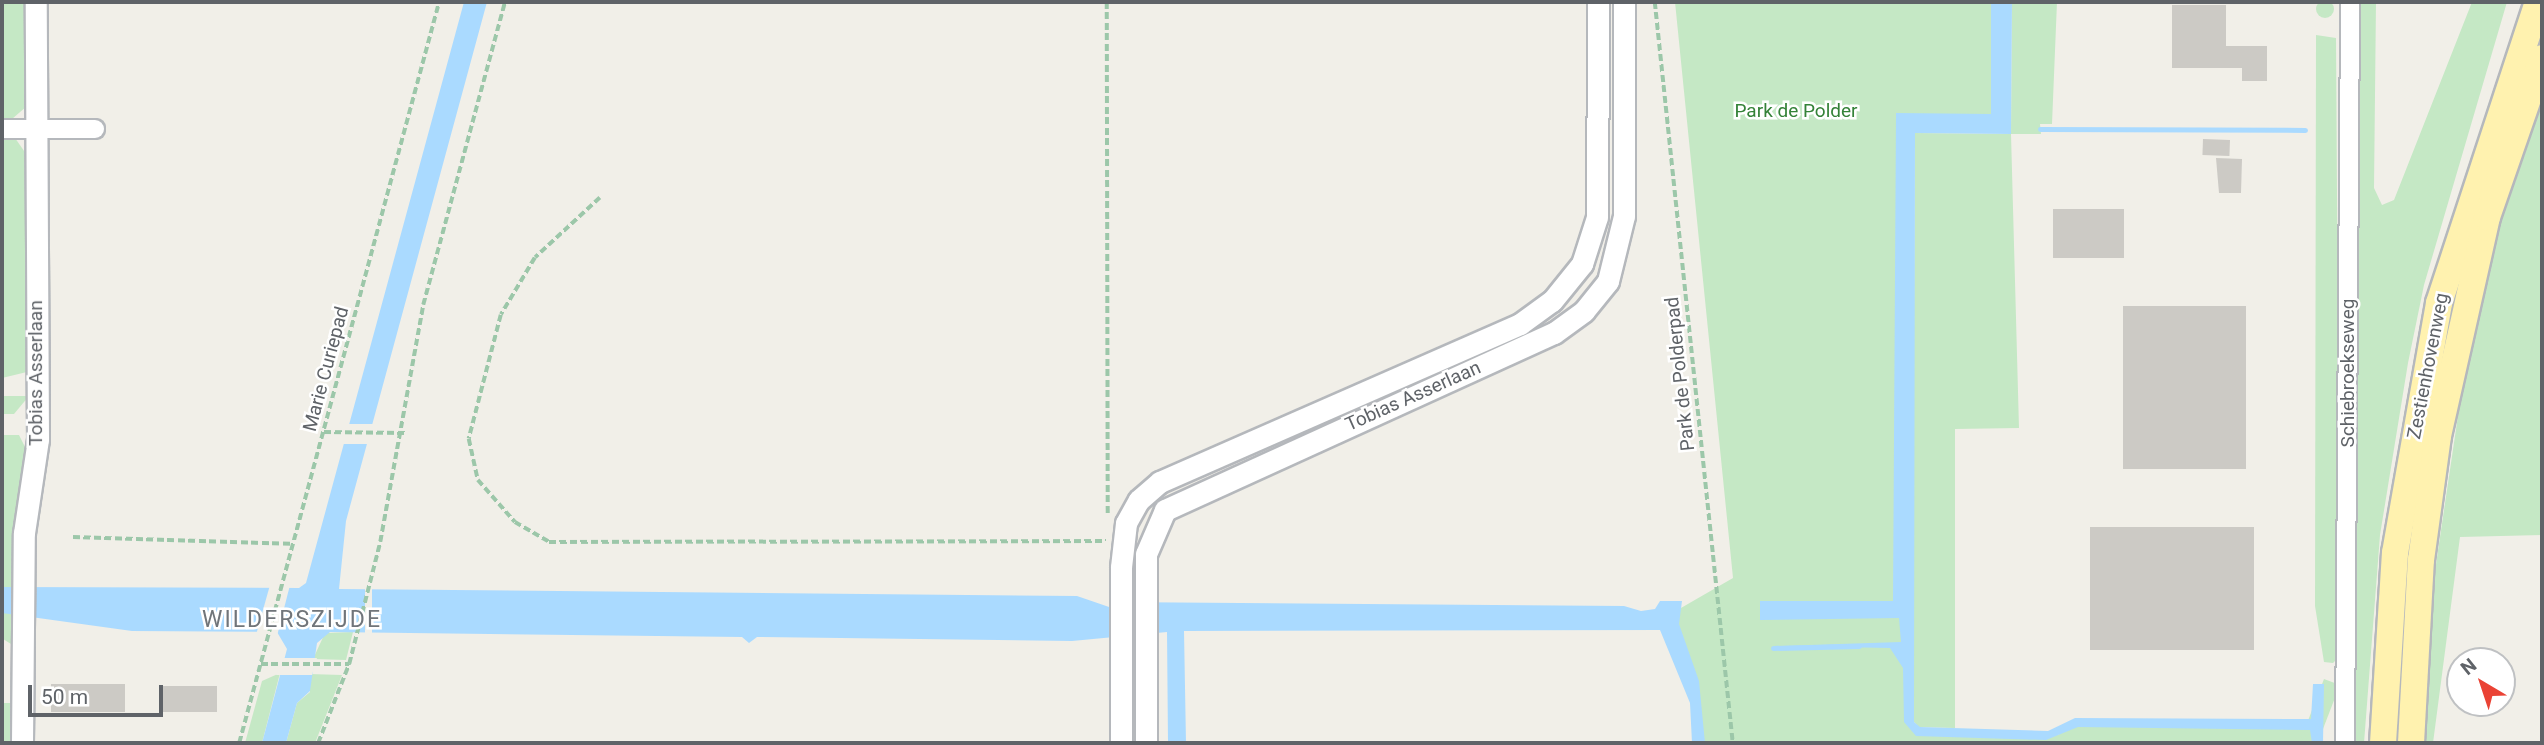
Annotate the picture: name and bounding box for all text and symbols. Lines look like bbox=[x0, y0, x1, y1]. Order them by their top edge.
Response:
park label: Park de Polder bbox=[1734, 100, 1858, 122]
street label: Zestienhovenweg bbox=[2403, 291, 2453, 441]
street label: Park de Polderpad bbox=[1661, 296, 1699, 452]
street label: Schiebroekseweg bbox=[2337, 299, 2359, 447]
street label: Tobias Asserlaan bbox=[25, 300, 47, 446]
street label: Marie Curiepad bbox=[298, 304, 354, 434]
street label: Tobias Asserlaan bbox=[1342, 356, 1484, 436]
district label: WILDERSZIJDE bbox=[204, 606, 380, 634]
north arrow bbox=[2446, 647, 2516, 717]
text: N bbox=[2456, 654, 2481, 680]
scale bar bbox=[32, 672, 166, 716]
text: 50 m bbox=[41, 685, 88, 709]

